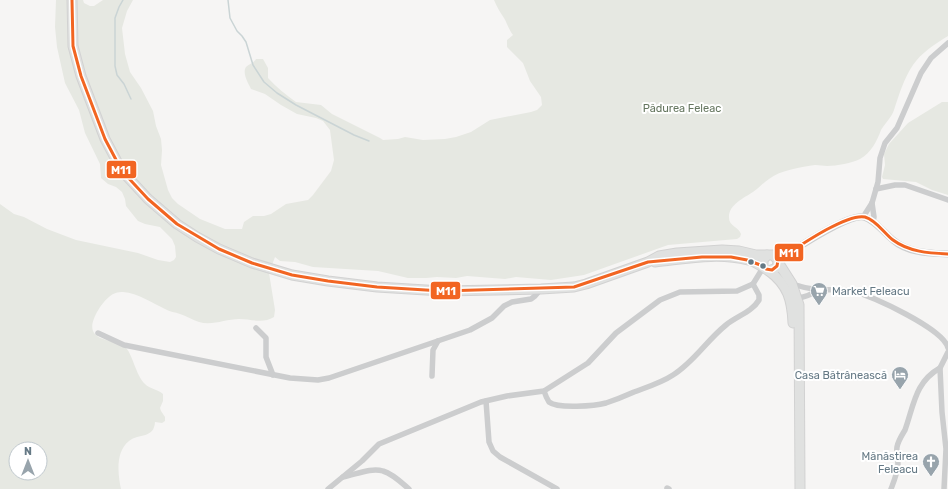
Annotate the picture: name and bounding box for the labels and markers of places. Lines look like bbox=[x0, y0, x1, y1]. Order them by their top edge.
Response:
unlabelled marker bbox=[746, 257, 756, 267]
unlabelled marker bbox=[758, 261, 768, 271]
supermarket icon: Market Feleacu bbox=[809, 281, 829, 306]
place label: Market Feleacu bbox=[832, 285, 910, 298]
hotel icon: Casa Bătrânească bbox=[890, 365, 910, 390]
place label: Casa Bătrânească bbox=[795, 369, 887, 382]
place label: Mănăstirea Feleacu bbox=[862, 450, 918, 476]
church icon: Mănăstirea Feleacu bbox=[921, 452, 941, 477]

